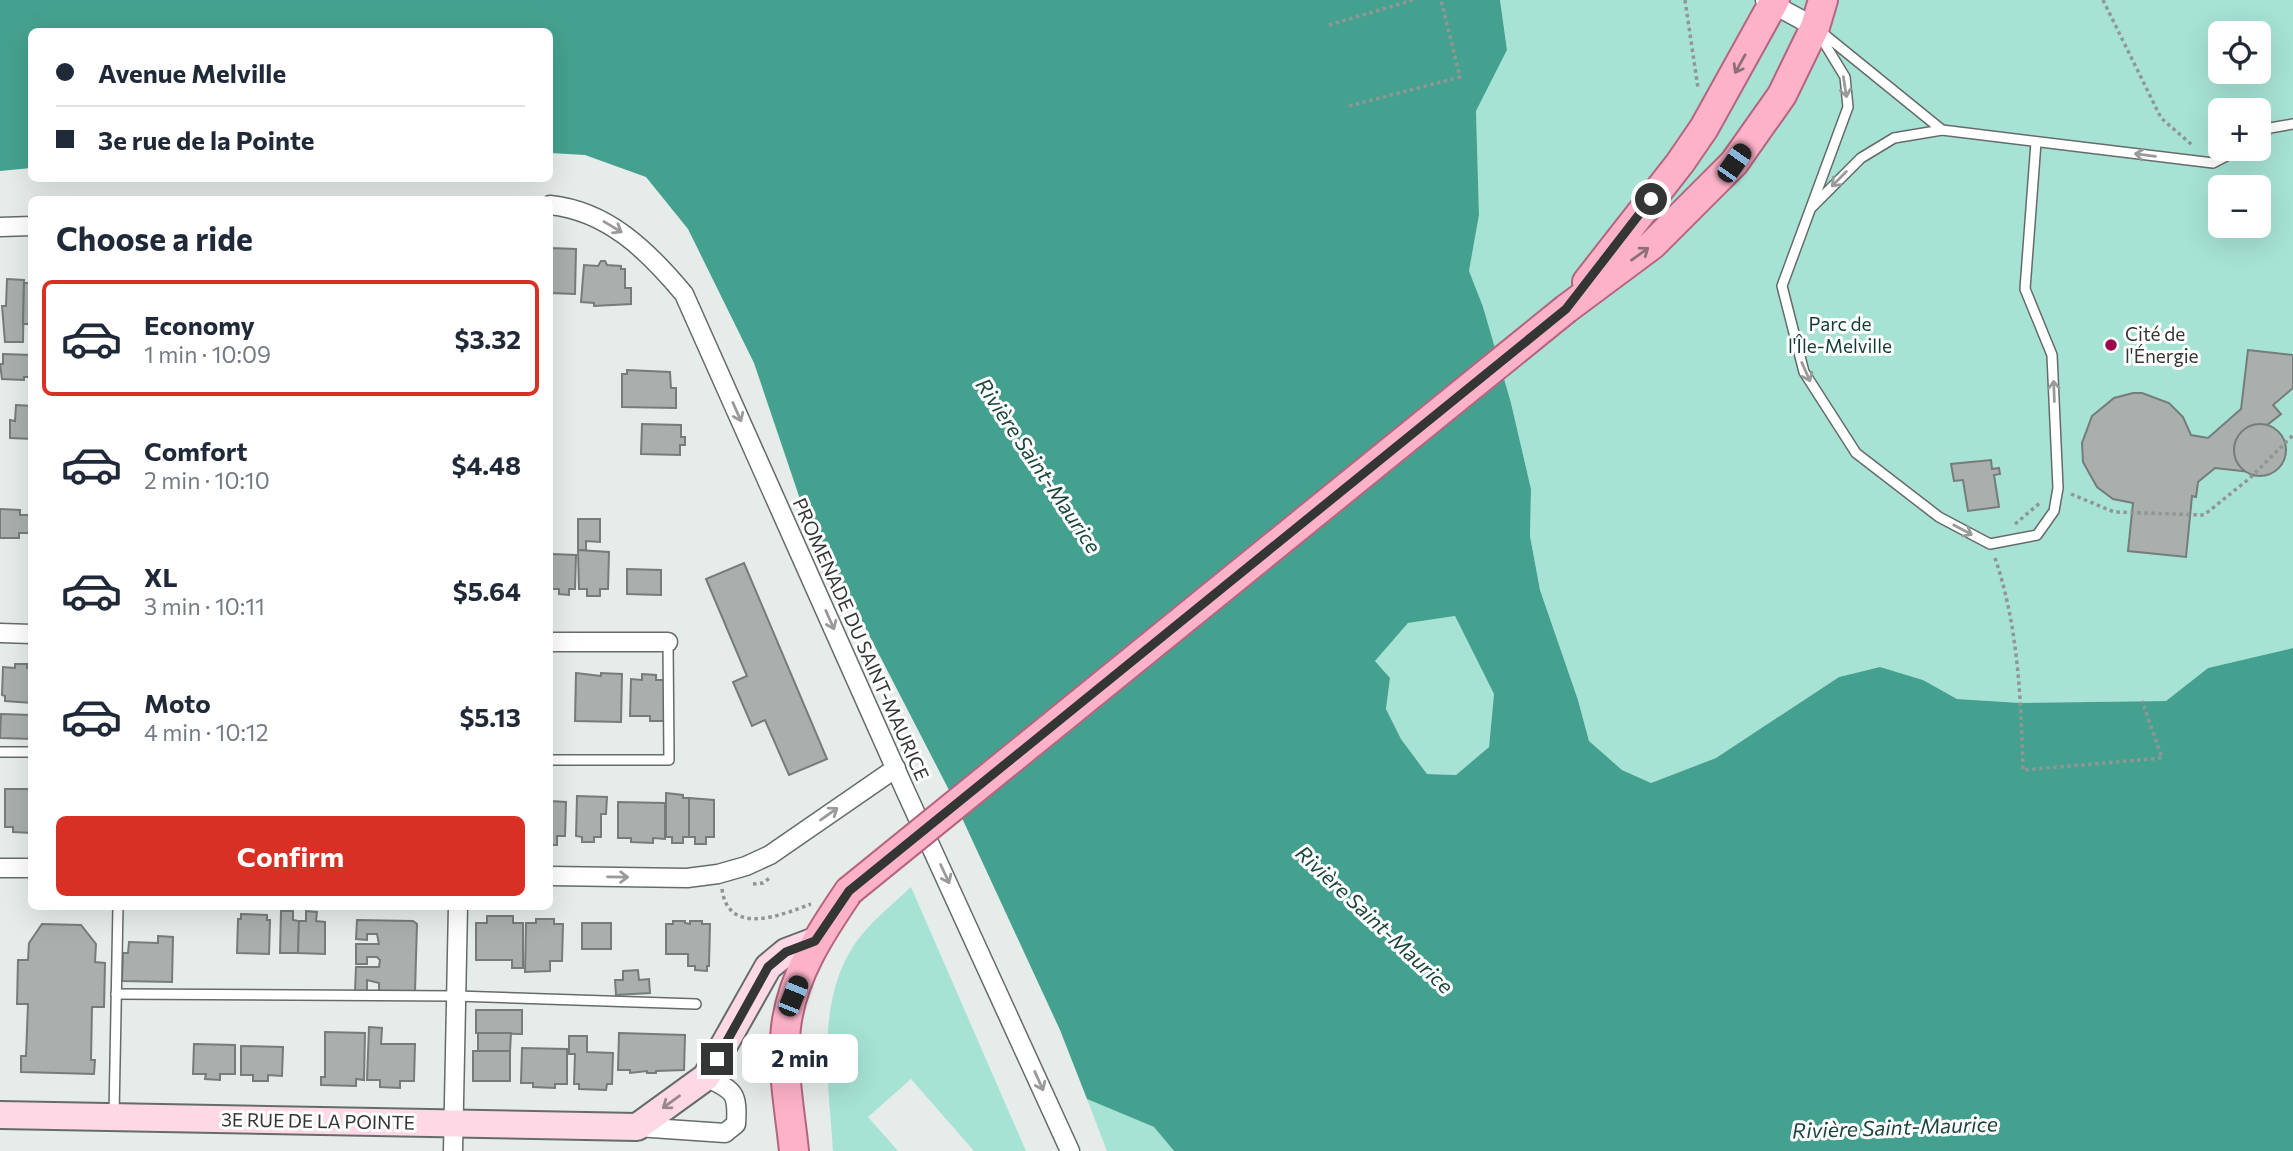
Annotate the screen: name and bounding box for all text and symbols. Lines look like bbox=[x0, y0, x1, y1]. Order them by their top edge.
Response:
map controls bbox=[2208, 21, 2271, 238]
button: locate bbox=[2208, 21, 2271, 84]
one-way arrow bbox=[1733, 54, 1747, 74]
text: Avenue Melville bbox=[98, 57, 286, 88]
one-way arrow bbox=[1839, 75, 1852, 98]
button: + bbox=[2208, 98, 2271, 161]
text: 3e rue de la Pointe bbox=[98, 124, 315, 155]
car bbox=[1714, 140, 1755, 186]
one-way arrow bbox=[2134, 148, 2157, 161]
one-way arrow bbox=[1831, 171, 1848, 188]
button: − bbox=[2208, 175, 2271, 238]
route start bbox=[1635, 183, 1667, 215]
text: Choose a ride bbox=[56, 218, 253, 258]
one-way arrow bbox=[603, 220, 623, 234]
one-way arrow bbox=[1631, 247, 1650, 262]
icon: car bbox=[60, 307, 123, 370]
text: Economy bbox=[144, 309, 255, 340]
park label: Parc de l'Île-Melville bbox=[1788, 312, 1892, 357]
place label: Cité de l'Énergie bbox=[2125, 322, 2199, 367]
text: $3.32 bbox=[455, 323, 521, 354]
marker: Cité de l'Énergie bbox=[2103, 337, 2119, 353]
text: 1 min · 10:09 bbox=[144, 340, 271, 368]
one-way arrow bbox=[1800, 361, 1813, 382]
water label: Rivière Saint-Maurice bbox=[971, 373, 1107, 557]
one-way arrow bbox=[2047, 380, 2060, 403]
one-way arrow bbox=[731, 401, 744, 422]
icon: car bbox=[60, 433, 123, 496]
text: Comfort bbox=[144, 435, 247, 466]
text: $4.48 bbox=[451, 449, 521, 480]
text: 2 min · 10:10 bbox=[144, 466, 270, 494]
street label: PROMENADE DU SAINT-MAURICE bbox=[789, 494, 934, 784]
one-way arrow bbox=[1952, 524, 1973, 537]
icon: car bbox=[60, 559, 123, 622]
text: XL bbox=[144, 561, 178, 592]
text: $5.64 bbox=[453, 575, 521, 606]
text: 3 min · 10:11 bbox=[144, 592, 265, 620]
one-way arrow bbox=[824, 608, 837, 630]
icon: car bbox=[60, 685, 123, 748]
text: Moto bbox=[144, 687, 211, 718]
text: $5.13 bbox=[459, 701, 521, 732]
text: 4 min · 10:12 bbox=[144, 718, 268, 746]
one-way arrow bbox=[819, 807, 838, 821]
button: Confirm bbox=[56, 816, 525, 896]
water label: Rivière Saint-Maurice bbox=[1291, 840, 1459, 998]
one-way arrow bbox=[938, 863, 952, 884]
one-way arrow bbox=[606, 870, 629, 883]
car bbox=[776, 973, 811, 1019]
callout: 2 min bbox=[742, 1034, 857, 1084]
route end bbox=[701, 1043, 733, 1075]
text: 2 min bbox=[771, 1044, 829, 1072]
one-way arrow bbox=[1033, 1070, 1046, 1091]
one-way arrow bbox=[662, 1095, 681, 1110]
street label: 3E RUE DE LA POINTE bbox=[221, 1107, 415, 1134]
water label: Rivière Saint-Maurice bbox=[1792, 1110, 1998, 1143]

